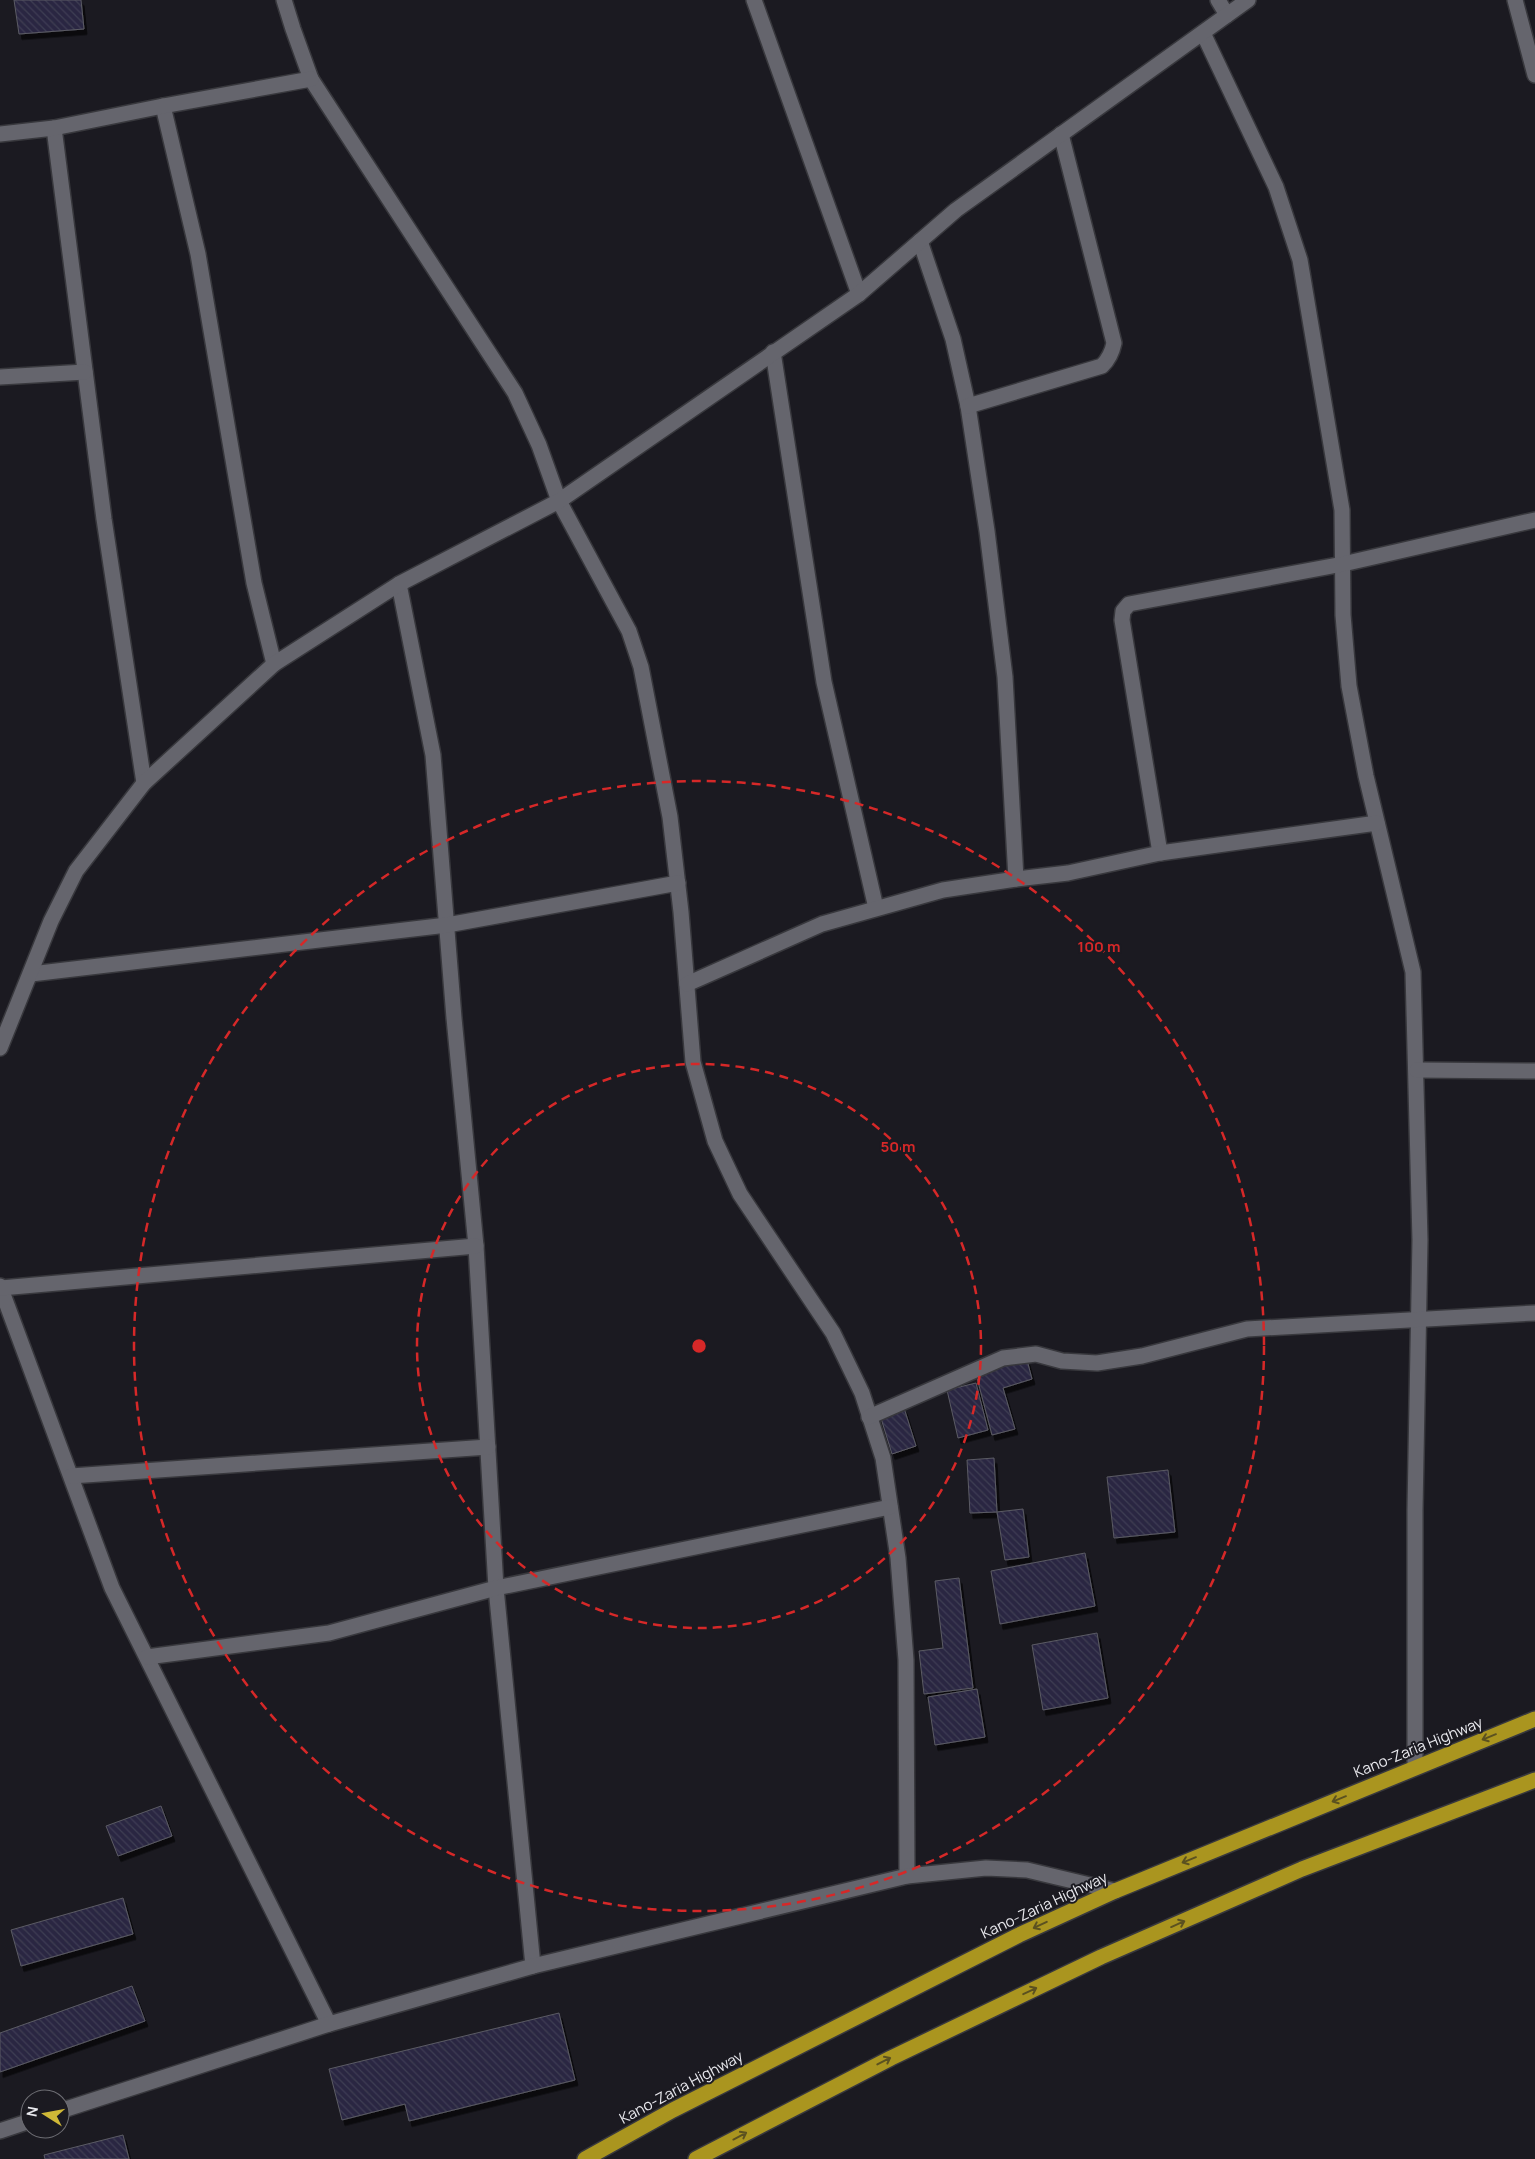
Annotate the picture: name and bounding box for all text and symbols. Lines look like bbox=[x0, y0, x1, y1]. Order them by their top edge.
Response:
text: 100 m bbox=[1078, 936, 1120, 957]
text: 50 m bbox=[880, 1136, 916, 1157]
centre of rings bbox=[690, 1337, 708, 1355]
street label: Kano-Zaria Highway bbox=[1350, 1711, 1486, 1782]
one-way arrow bbox=[1482, 1733, 1497, 1742]
one-way arrow bbox=[1332, 1794, 1347, 1804]
one-way arrow bbox=[1182, 1856, 1197, 1866]
street label: Kano-Zaria Highway bbox=[977, 1866, 1111, 1944]
one-way arrow bbox=[1170, 1918, 1185, 1928]
one-way arrow bbox=[1033, 1921, 1048, 1931]
one-way arrow bbox=[1022, 1986, 1037, 1995]
street label: Kano-Zaria Highway bbox=[615, 2045, 747, 2129]
one-way arrow bbox=[876, 2056, 891, 2066]
north arrow bbox=[20, 2089, 70, 2139]
text: N bbox=[21, 2105, 42, 2118]
one-way arrow bbox=[732, 2131, 747, 2141]

